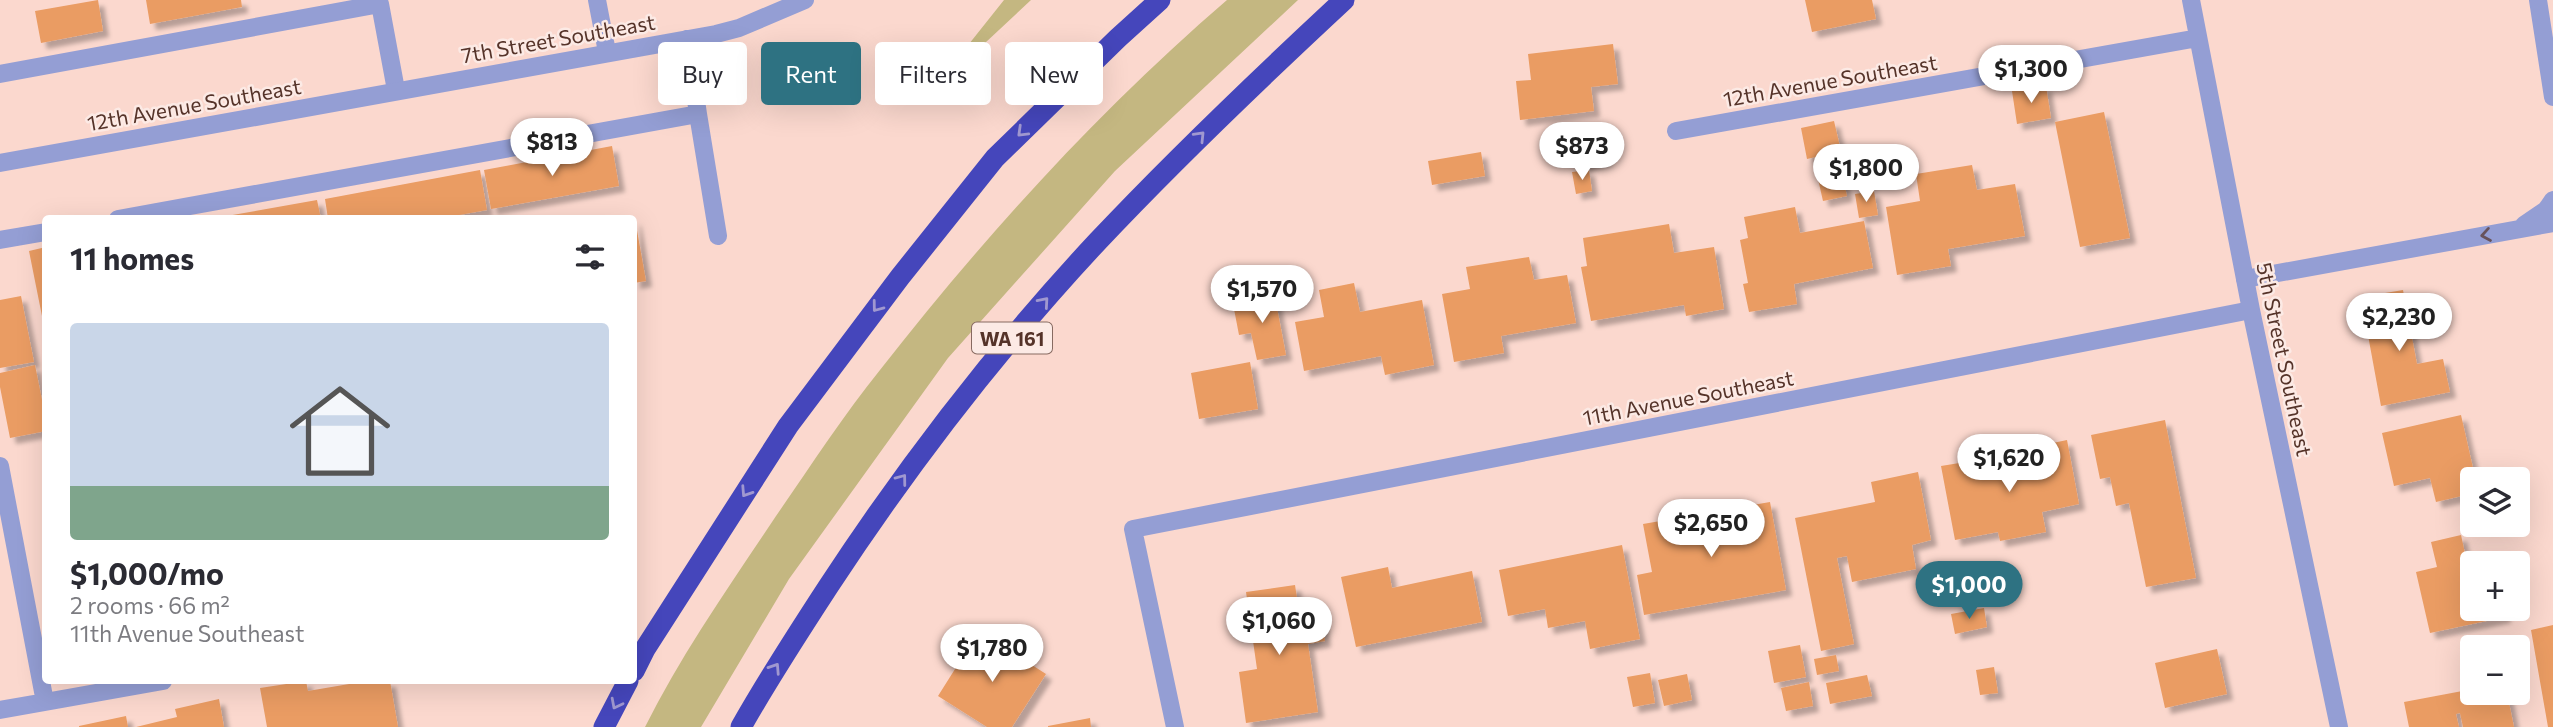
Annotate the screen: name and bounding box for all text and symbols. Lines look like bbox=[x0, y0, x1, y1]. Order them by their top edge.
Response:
street label: 7th Street Southeast bbox=[459, 9, 657, 67]
chip: Buy bbox=[658, 42, 747, 105]
chip: Rent bbox=[761, 42, 861, 105]
chip: Filters bbox=[875, 42, 991, 105]
chip: New bbox=[1005, 42, 1103, 105]
pin: $1,300 bbox=[1974, 46, 2088, 105]
street label: 12th Avenue Southeast bbox=[1721, 49, 1939, 111]
text: $1,300 bbox=[1994, 54, 2068, 82]
street label: 12th Avenue Southeast bbox=[85, 73, 303, 135]
pin: $813 bbox=[511, 118, 593, 178]
pin: $873 bbox=[1541, 122, 1623, 182]
one-way arrow bbox=[1017, 123, 1030, 136]
text: $813 bbox=[526, 127, 578, 155]
one-way arrow bbox=[1192, 131, 1205, 144]
text: $873 bbox=[1555, 131, 1609, 159]
pin: $1,800 bbox=[1809, 144, 1923, 204]
text: $1,800 bbox=[1829, 153, 1903, 181]
one-way arrow bbox=[2480, 227, 2492, 242]
icon: filters bbox=[571, 238, 609, 276]
text: 11 homes bbox=[70, 239, 194, 276]
street label: 5th Street Southeast bbox=[2252, 260, 2318, 458]
pin: $1,570 bbox=[1205, 266, 1319, 325]
text: $1,570 bbox=[1227, 274, 1297, 302]
pin: $2,230 bbox=[2342, 294, 2456, 353]
one-way arrow bbox=[1036, 297, 1048, 310]
one-way arrow bbox=[873, 299, 886, 312]
text: $2,230 bbox=[2362, 302, 2436, 330]
road number: WA 161 bbox=[972, 322, 1052, 354]
street label: 11th Avenue Southeast bbox=[1581, 364, 1795, 430]
icon: home bbox=[277, 368, 403, 494]
pin: $1,620 bbox=[1952, 434, 2066, 494]
text: $1,620 bbox=[1973, 443, 2045, 471]
map controls bbox=[2460, 467, 2530, 705]
button: layers bbox=[2460, 467, 2530, 537]
one-way arrow bbox=[894, 474, 906, 487]
one-way arrow bbox=[741, 484, 754, 497]
pin: $2,650 bbox=[1654, 500, 1768, 559]
text: $2,650 bbox=[1674, 508, 1748, 536]
button: + bbox=[2460, 551, 2530, 621]
text: $1,000/mo bbox=[70, 554, 224, 591]
pin: $1,000 bbox=[1912, 562, 2026, 621]
text: $1,000 bbox=[1932, 570, 2006, 598]
text: 2 rooms · 66 m² bbox=[70, 591, 230, 619]
pin: $1,060 bbox=[1222, 598, 1336, 657]
text: $1,060 bbox=[1242, 606, 1316, 634]
text: 11th Avenue Southeast bbox=[70, 619, 304, 647]
pin: $1,780 bbox=[935, 624, 1049, 684]
text: $1,780 bbox=[956, 633, 1028, 661]
button: − bbox=[2460, 635, 2530, 705]
one-way arrow bbox=[767, 662, 780, 675]
one-way arrow bbox=[611, 697, 625, 709]

